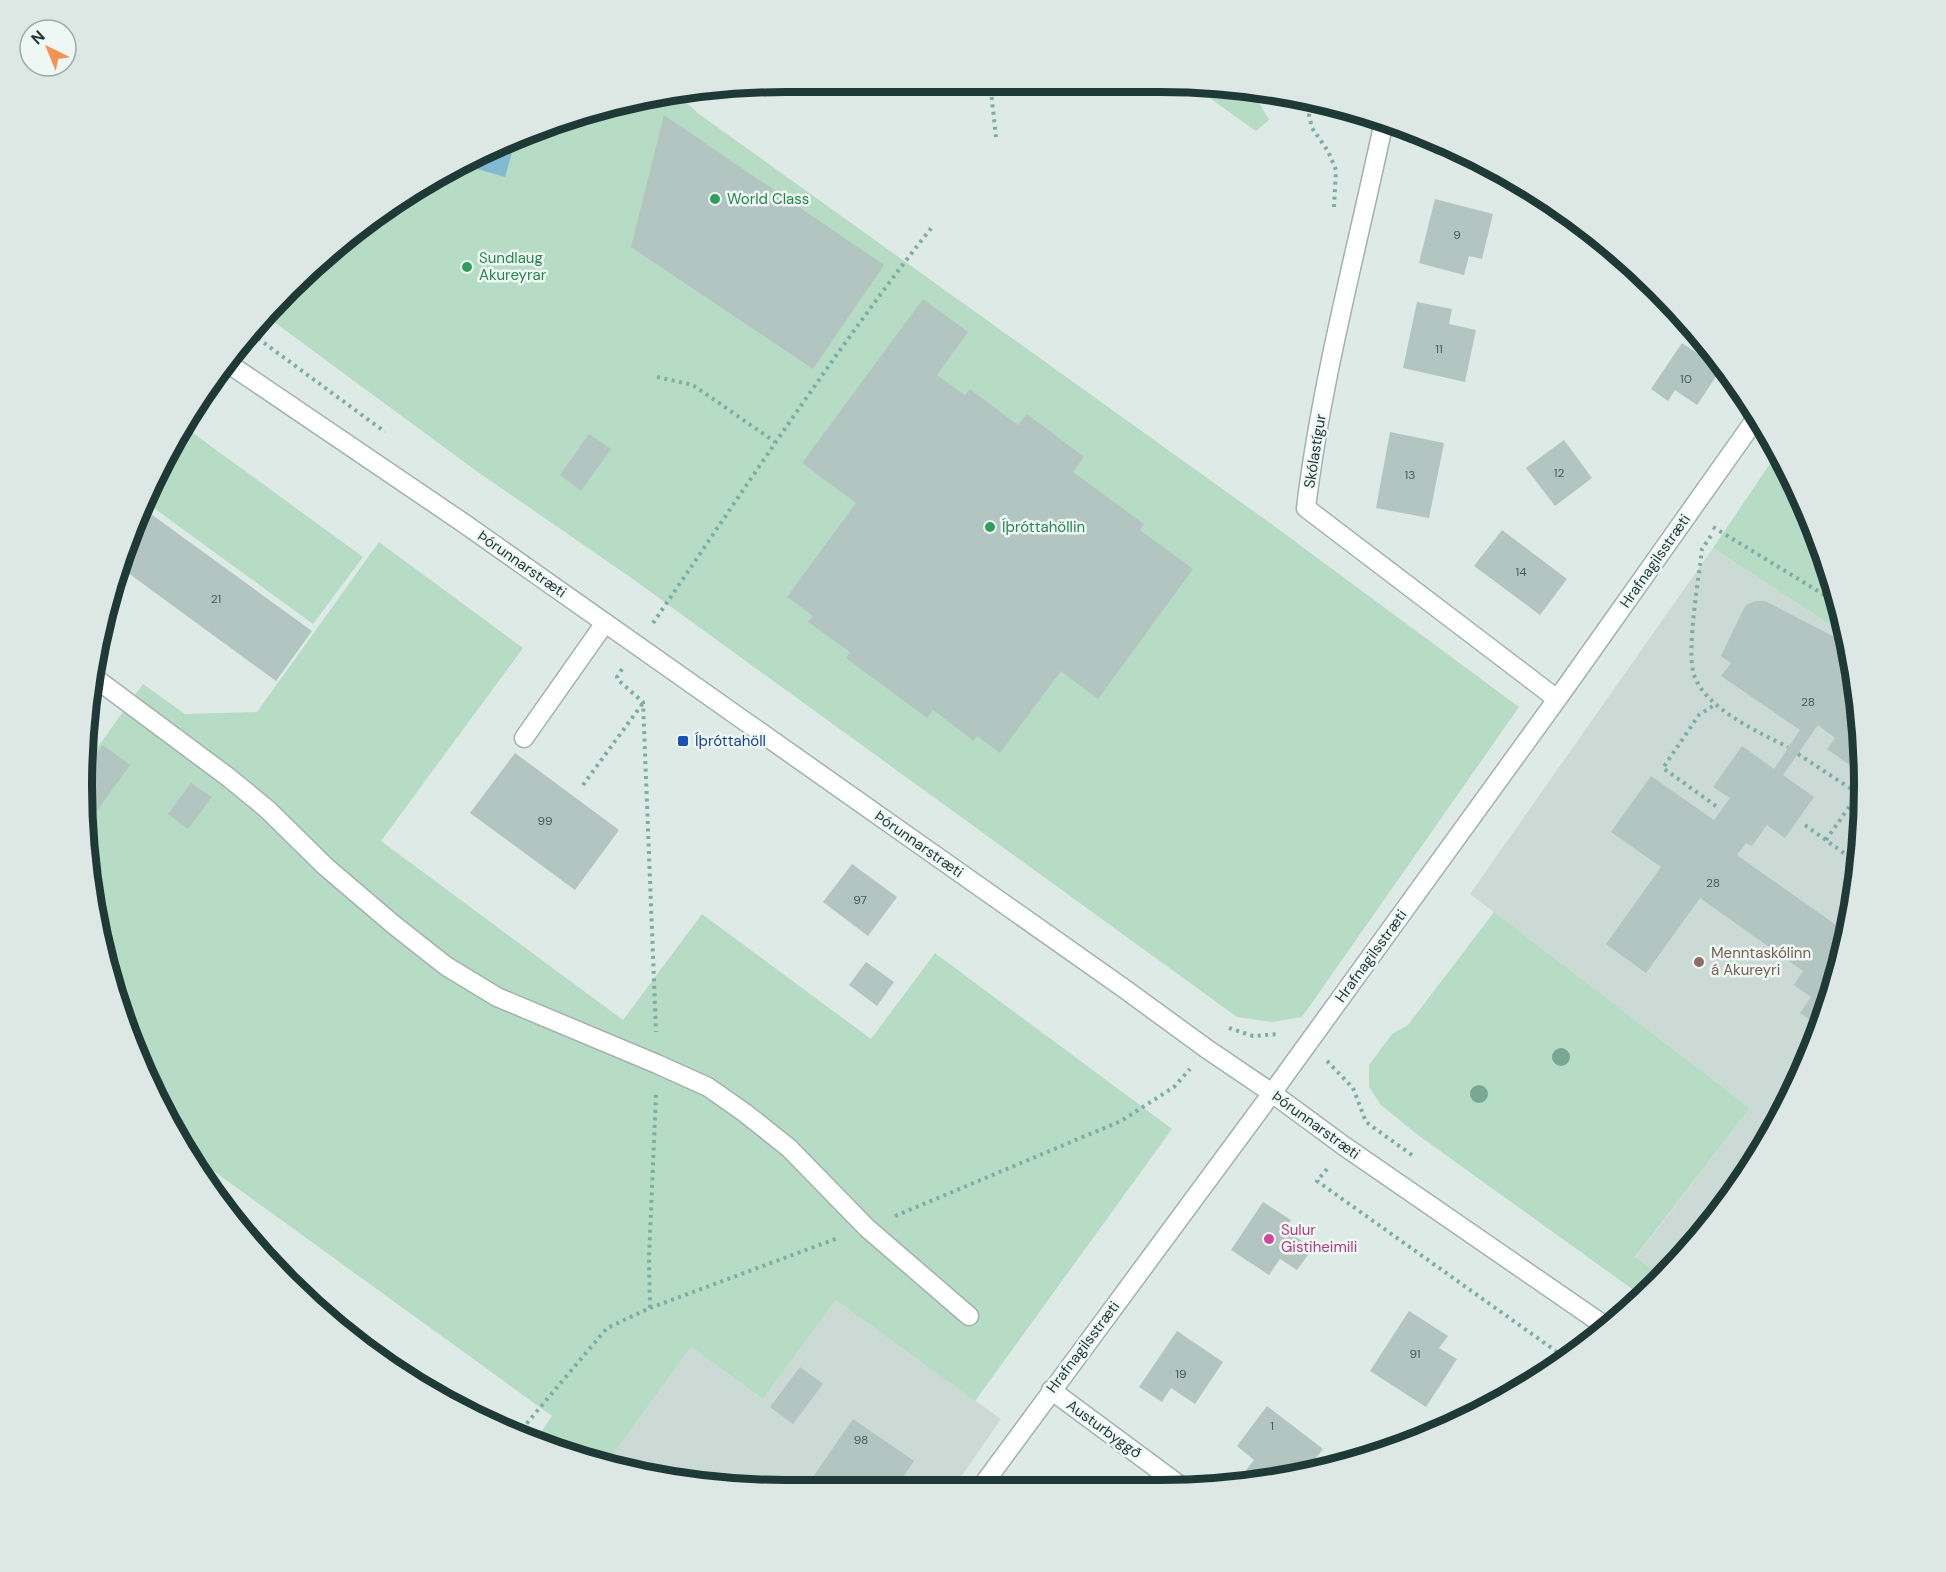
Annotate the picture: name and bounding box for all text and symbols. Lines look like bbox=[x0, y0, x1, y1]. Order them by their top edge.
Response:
north arrow bbox=[18, 18, 78, 78]
text: N bbox=[27, 26, 50, 49]
place label: World Class bbox=[727, 189, 809, 209]
marker: World Class bbox=[708, 192, 722, 206]
house number: 9 bbox=[1453, 227, 1461, 243]
place label: Sundlaug Akureyrar bbox=[479, 248, 547, 285]
marker: Sundlaug Akureyrar bbox=[460, 260, 474, 274]
house number: 11 bbox=[1435, 341, 1443, 357]
house number: 10 bbox=[1680, 371, 1692, 387]
street label: Skólastígur bbox=[1299, 412, 1331, 490]
house number: 12 bbox=[1554, 465, 1564, 481]
house number: 13 bbox=[1405, 467, 1415, 483]
street label: Hrafnagilsstræti bbox=[1615, 510, 1695, 612]
place label: Íþróttahöllin bbox=[1002, 517, 1085, 537]
marker: Íþróttahöllin bbox=[983, 520, 997, 534]
street label: Þórunnarstræti bbox=[474, 526, 570, 602]
house number: 14 bbox=[1515, 564, 1527, 580]
house number: 21 bbox=[211, 591, 221, 607]
house number: 28 bbox=[1801, 694, 1815, 710]
place label: Íþróttahöll bbox=[695, 731, 766, 751]
marker: Íþróttahöll bbox=[676, 734, 690, 748]
street label: Þórunnarstræti bbox=[871, 806, 967, 882]
house number: 99 bbox=[537, 813, 553, 829]
house number: 28 bbox=[1706, 875, 1720, 891]
house number: 97 bbox=[853, 892, 867, 908]
street label: Hrafnagilsstræti bbox=[1331, 906, 1411, 1006]
place label: Menntaskólinn á Akureyri bbox=[1711, 943, 1811, 980]
marker: Menntaskólinn á Akureyri bbox=[1692, 955, 1706, 969]
street label: Þórunnarstræti bbox=[1268, 1086, 1364, 1164]
place label: Sulur Gistiheimili bbox=[1281, 1220, 1357, 1257]
marker: Sulur Gistiheimili bbox=[1262, 1232, 1276, 1246]
street label: Hrafnagilsstræti bbox=[1042, 1297, 1124, 1397]
house number: 91 bbox=[1409, 1346, 1421, 1362]
house number: 19 bbox=[1175, 1366, 1187, 1382]
street label: Austurbyggð bbox=[1063, 1395, 1145, 1463]
house number: 1 bbox=[1270, 1418, 1274, 1434]
house number: 98 bbox=[854, 1432, 868, 1448]

